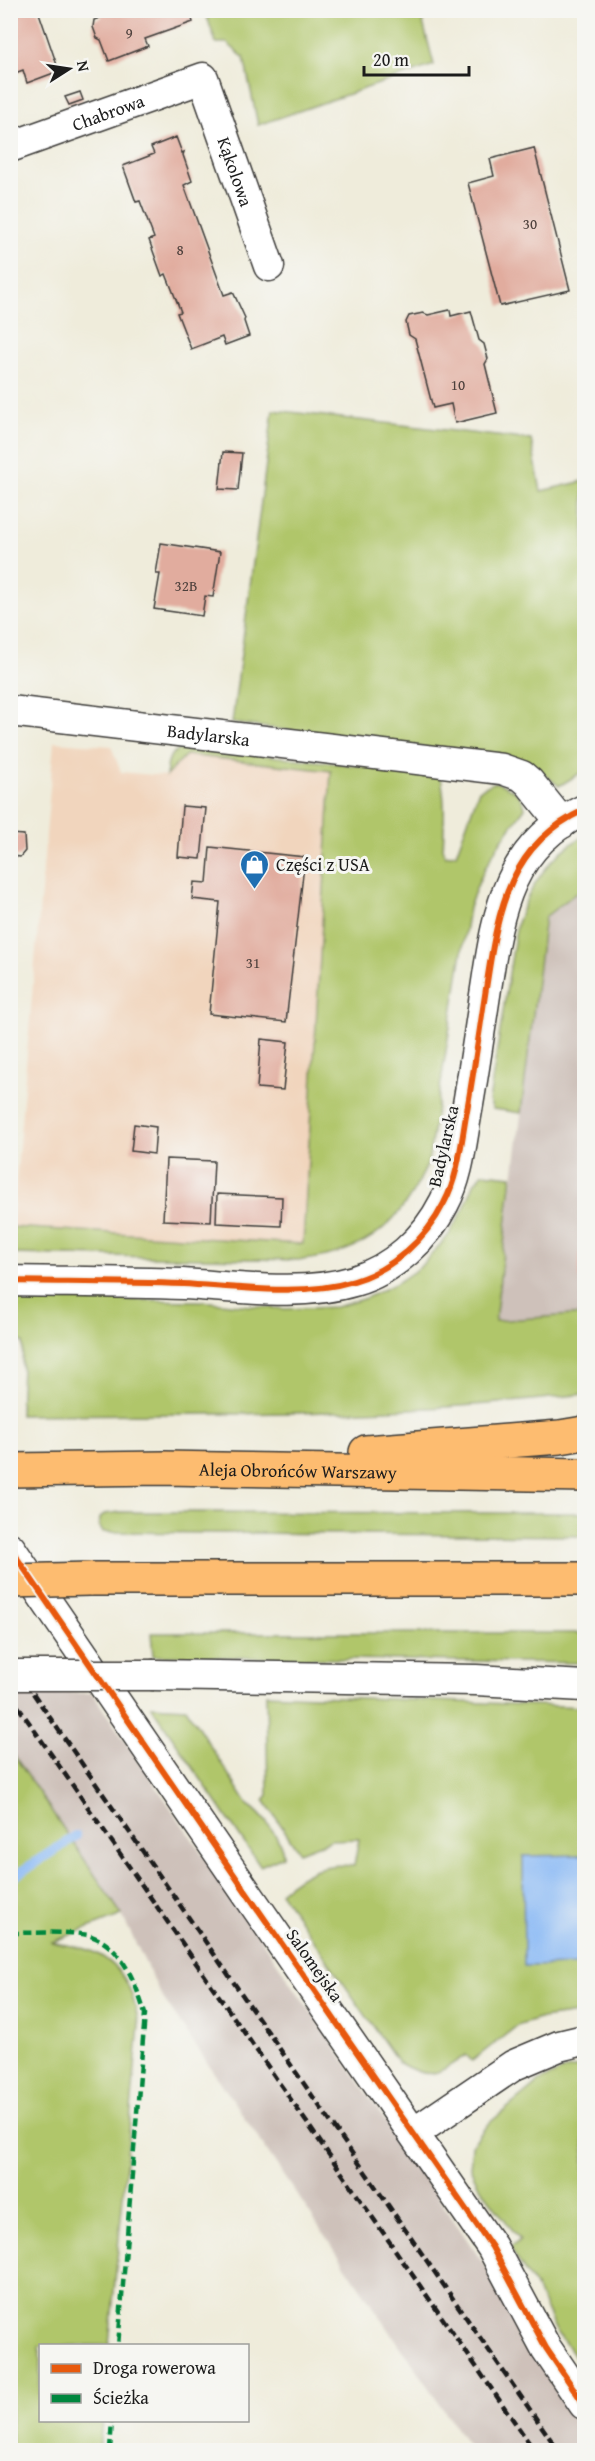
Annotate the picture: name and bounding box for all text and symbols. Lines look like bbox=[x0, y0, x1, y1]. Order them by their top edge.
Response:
house number: 9 bbox=[125, 22, 133, 43]
north arrow bbox=[39, 39, 99, 99]
scale bar bbox=[364, 39, 469, 77]
text: 20 m bbox=[373, 46, 409, 73]
text: N bbox=[71, 58, 97, 74]
street label: Chabrowa bbox=[68, 87, 148, 137]
street label: Kąkolowa bbox=[211, 133, 261, 210]
house number: 30 bbox=[523, 213, 537, 234]
house number: 8 bbox=[176, 239, 184, 260]
house number: 10 bbox=[451, 374, 465, 395]
house number: 32B bbox=[175, 575, 197, 596]
street label: Badylarska bbox=[166, 716, 252, 753]
shop icon: Części z USA bbox=[239, 848, 271, 890]
place label: Części z USA bbox=[276, 851, 370, 878]
house number: 31 bbox=[246, 952, 260, 973]
street label: Badylarska bbox=[421, 1102, 466, 1190]
street label: Aleja Obrońców Warszawy bbox=[199, 1455, 397, 1485]
street label: Salomejska bbox=[280, 1923, 351, 2008]
legend bbox=[39, 2344, 249, 2422]
text: Droga rowerowa bbox=[93, 2354, 216, 2381]
text: Ścieżka bbox=[93, 2384, 149, 2411]

